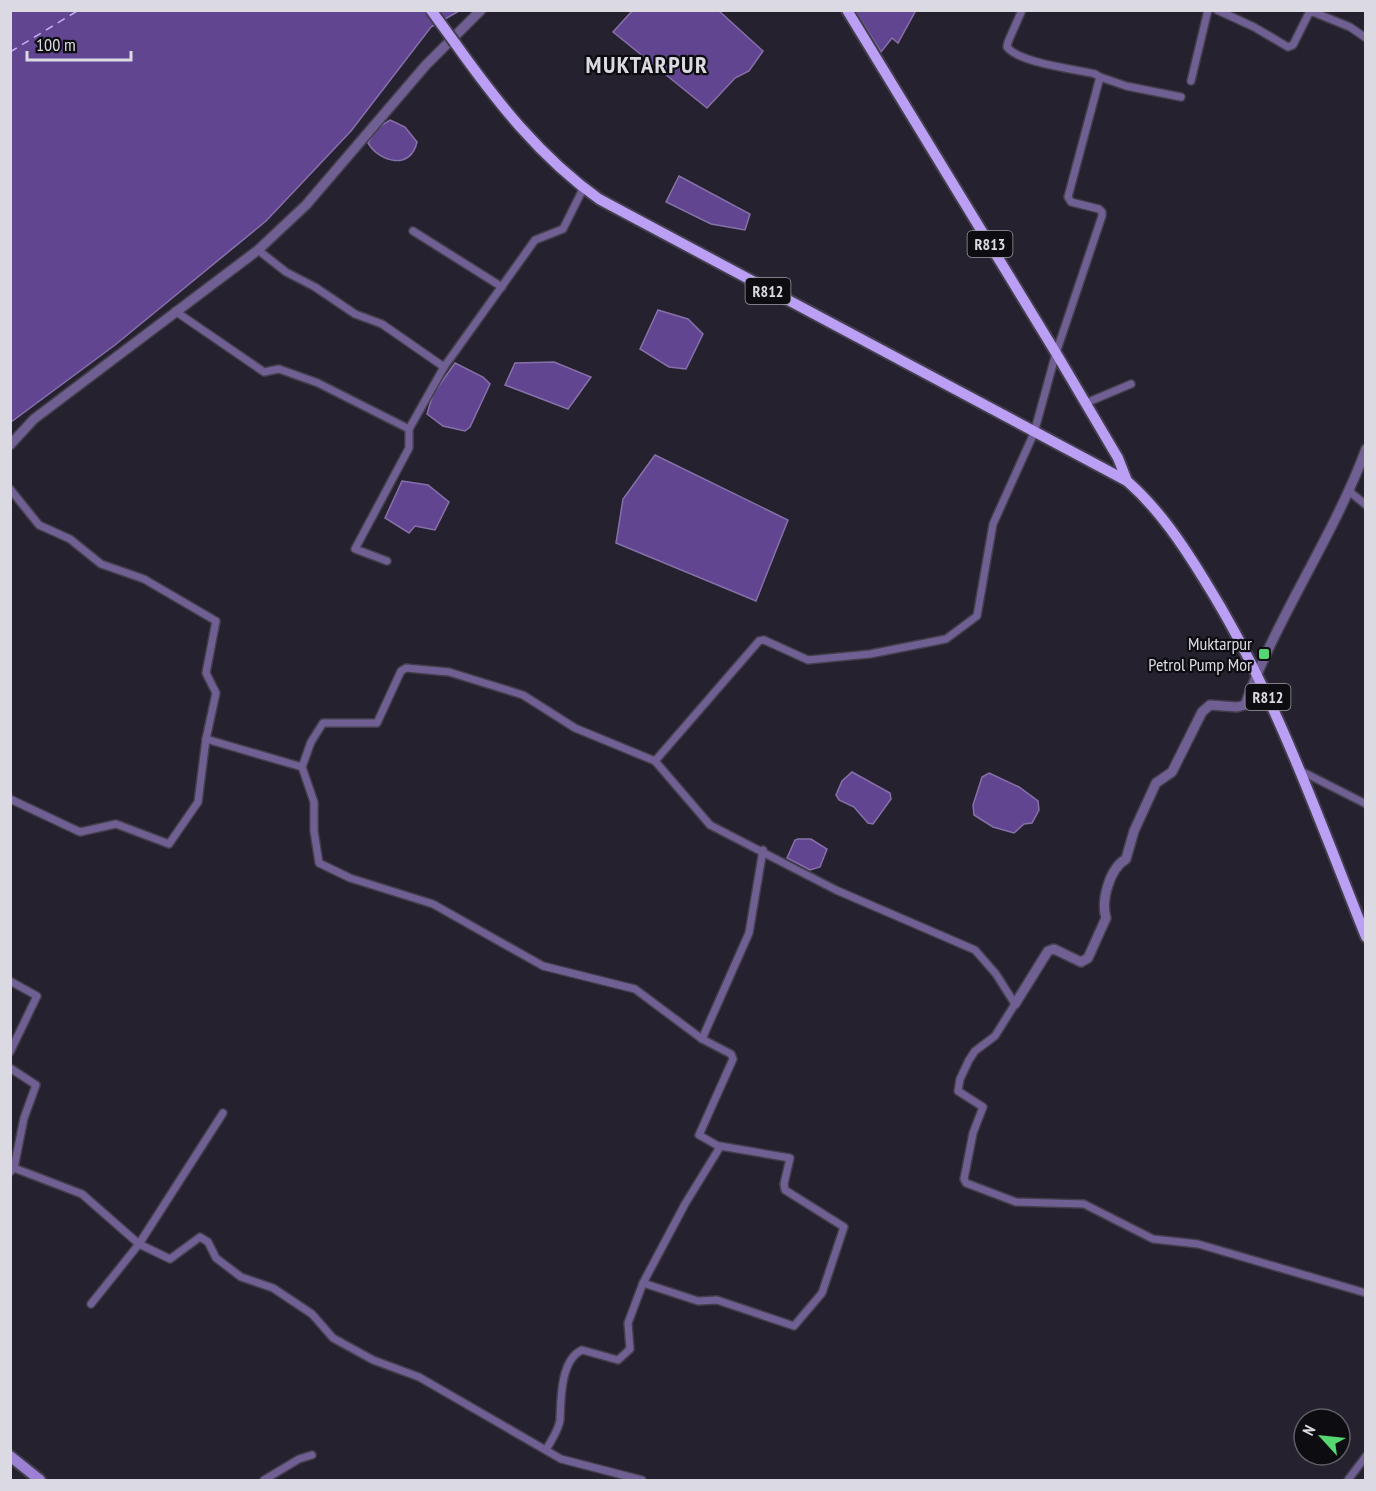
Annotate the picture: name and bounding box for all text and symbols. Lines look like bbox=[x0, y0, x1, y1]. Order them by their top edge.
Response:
scale bar bbox=[27, 24, 130, 62]
text: 100 m bbox=[36, 33, 76, 56]
district label: MUKTARPUR bbox=[585, 49, 709, 80]
road number: R813 bbox=[968, 231, 1012, 257]
road number: R812 bbox=[746, 278, 790, 304]
place label: Muktarpur Petrol Pump Mor bbox=[1148, 632, 1252, 676]
marker: Muktarpur Petrol Pump Mor bbox=[1257, 647, 1271, 661]
road number: R812 bbox=[1246, 684, 1290, 710]
north arrow bbox=[1292, 1407, 1352, 1467]
text: N bbox=[1298, 1422, 1320, 1439]

